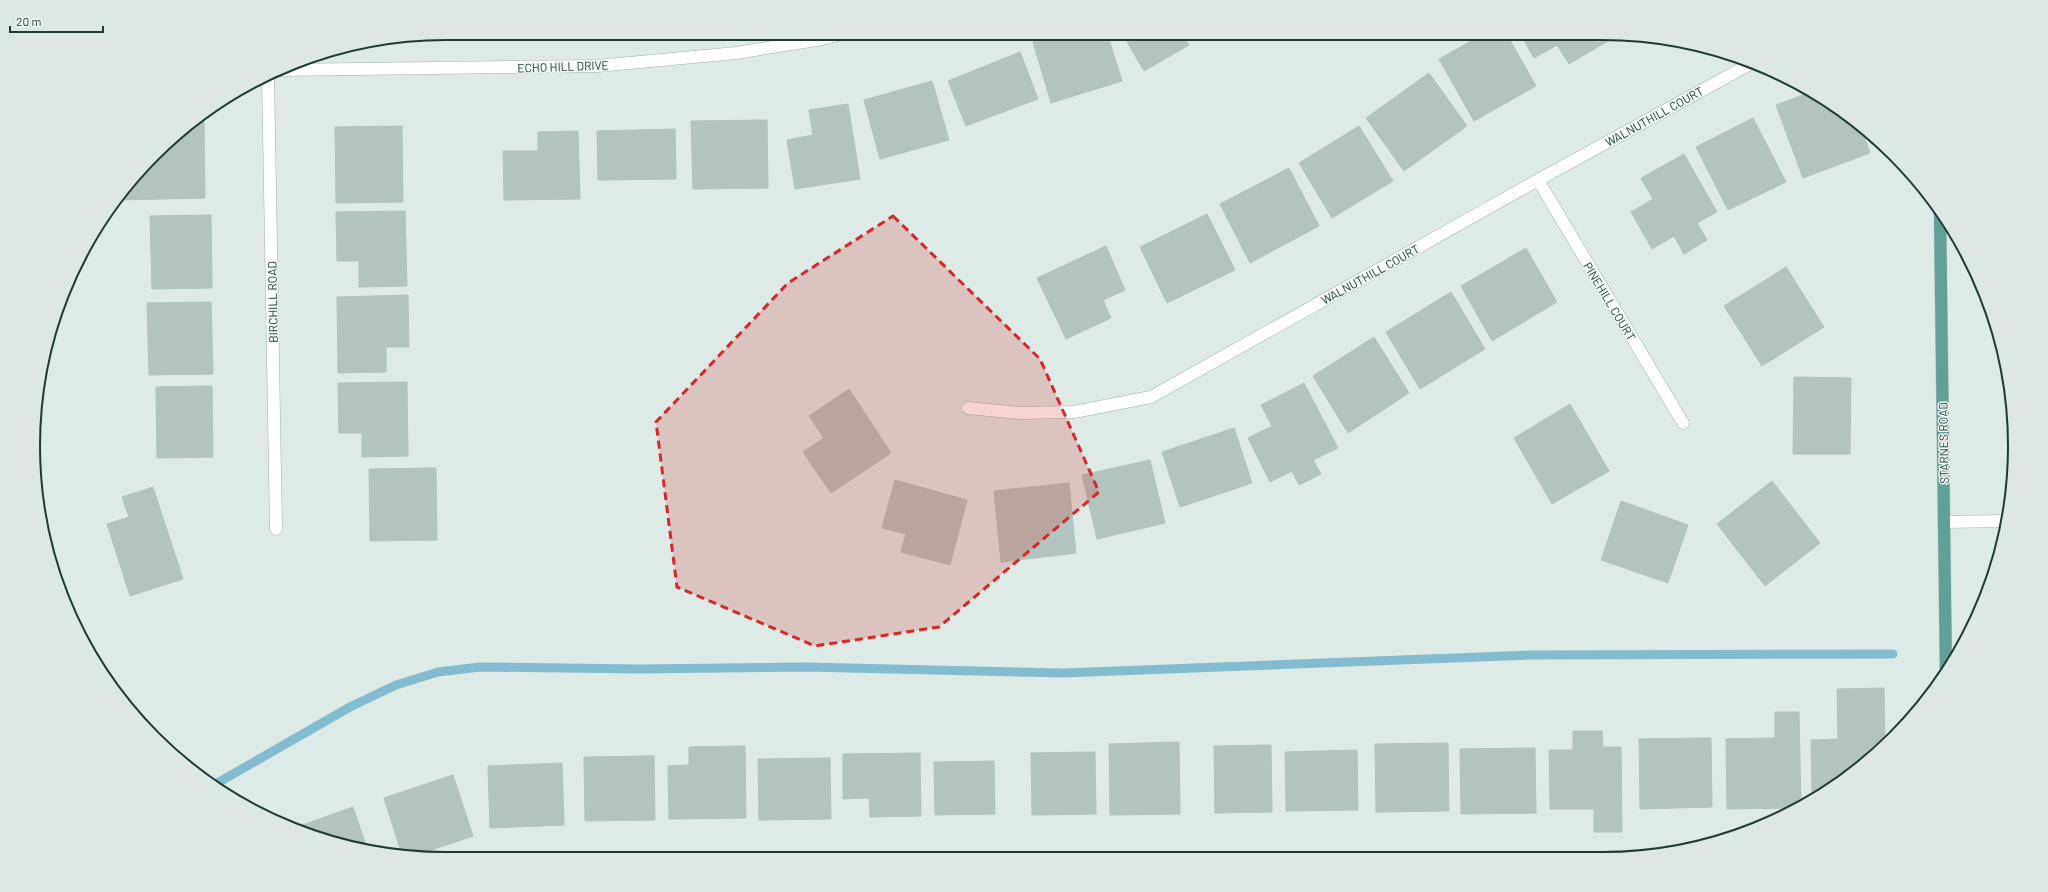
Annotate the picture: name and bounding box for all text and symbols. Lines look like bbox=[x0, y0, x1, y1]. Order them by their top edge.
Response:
scale bar bbox=[10, 8, 103, 34]
text: 20 m bbox=[16, 14, 42, 28]
street label: ECHO HILL DRIVE bbox=[517, 57, 609, 75]
street label: WALNUTHILL COURT bbox=[1603, 83, 1706, 149]
street label: WALNUTHILL COURT bbox=[1319, 241, 1422, 307]
street label: PINEHILL COURT bbox=[1581, 259, 1639, 343]
street label: BIRCHILL ROAD bbox=[264, 261, 280, 343]
street label: STARNES ROAD bbox=[1935, 402, 1951, 484]

